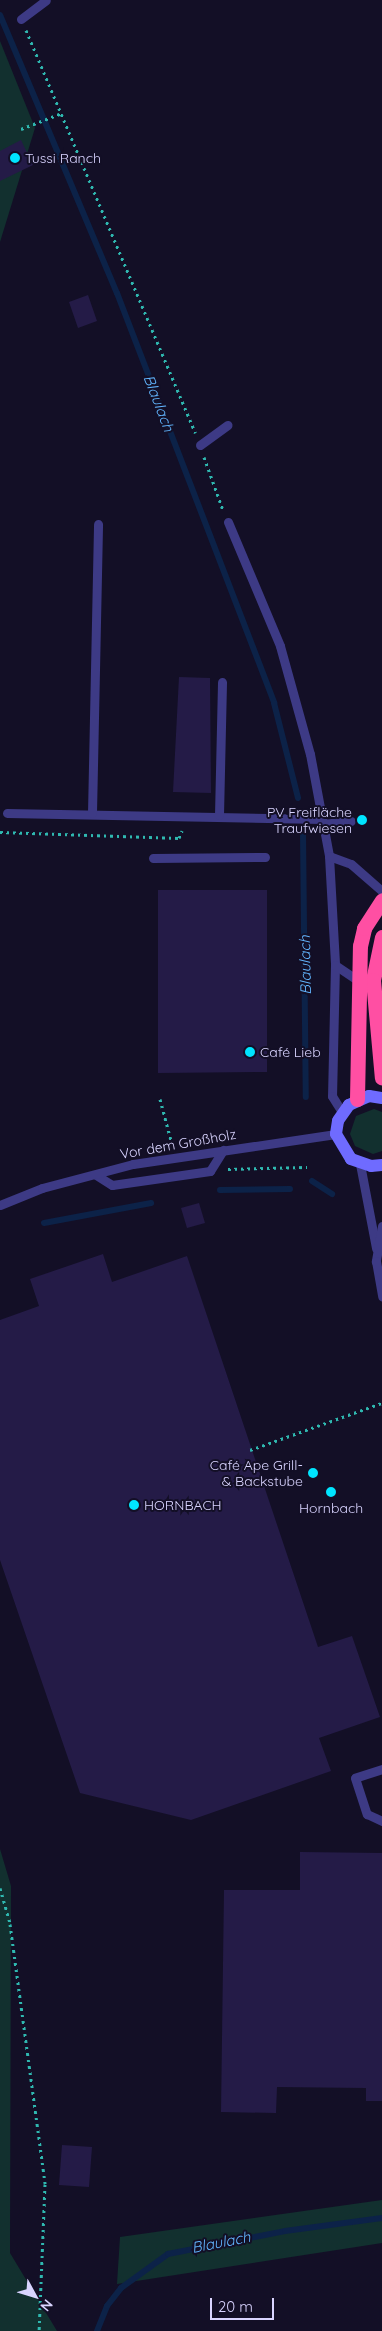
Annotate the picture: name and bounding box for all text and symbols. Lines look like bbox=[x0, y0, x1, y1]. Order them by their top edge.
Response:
place label: Tussi Ranch bbox=[25, 150, 101, 166]
marker: Tussi Ranch bbox=[9, 152, 21, 164]
water label: Blaulach bbox=[140, 372, 178, 434]
place label: PV Freifläche Traufwiesen bbox=[267, 804, 352, 836]
marker: PV Freifläche Traufwiesen bbox=[356, 814, 368, 826]
water label: Blaulach bbox=[295, 935, 315, 995]
place label: Café Lieb bbox=[260, 1044, 321, 1060]
marker: Café Lieb bbox=[244, 1046, 256, 1058]
street label: Vor dem Großholz bbox=[119, 1126, 237, 1162]
place label: Café Ape Grill- & Backstube bbox=[210, 1457, 303, 1490]
marker: Café Ape Grill- & Backstube bbox=[307, 1467, 319, 1479]
marker: Hornbach bbox=[325, 1486, 337, 1498]
place label: HORNBACH bbox=[144, 1497, 222, 1513]
marker: HORNBACH bbox=[128, 1499, 140, 1511]
place label: Hornbach bbox=[299, 1500, 363, 1516]
water label: Blaulach bbox=[190, 2227, 252, 2257]
north arrow bbox=[10, 2271, 60, 2321]
scale bar bbox=[212, 2288, 276, 2320]
text: N bbox=[36, 2296, 57, 2315]
text: 20 m bbox=[218, 2297, 253, 2316]

